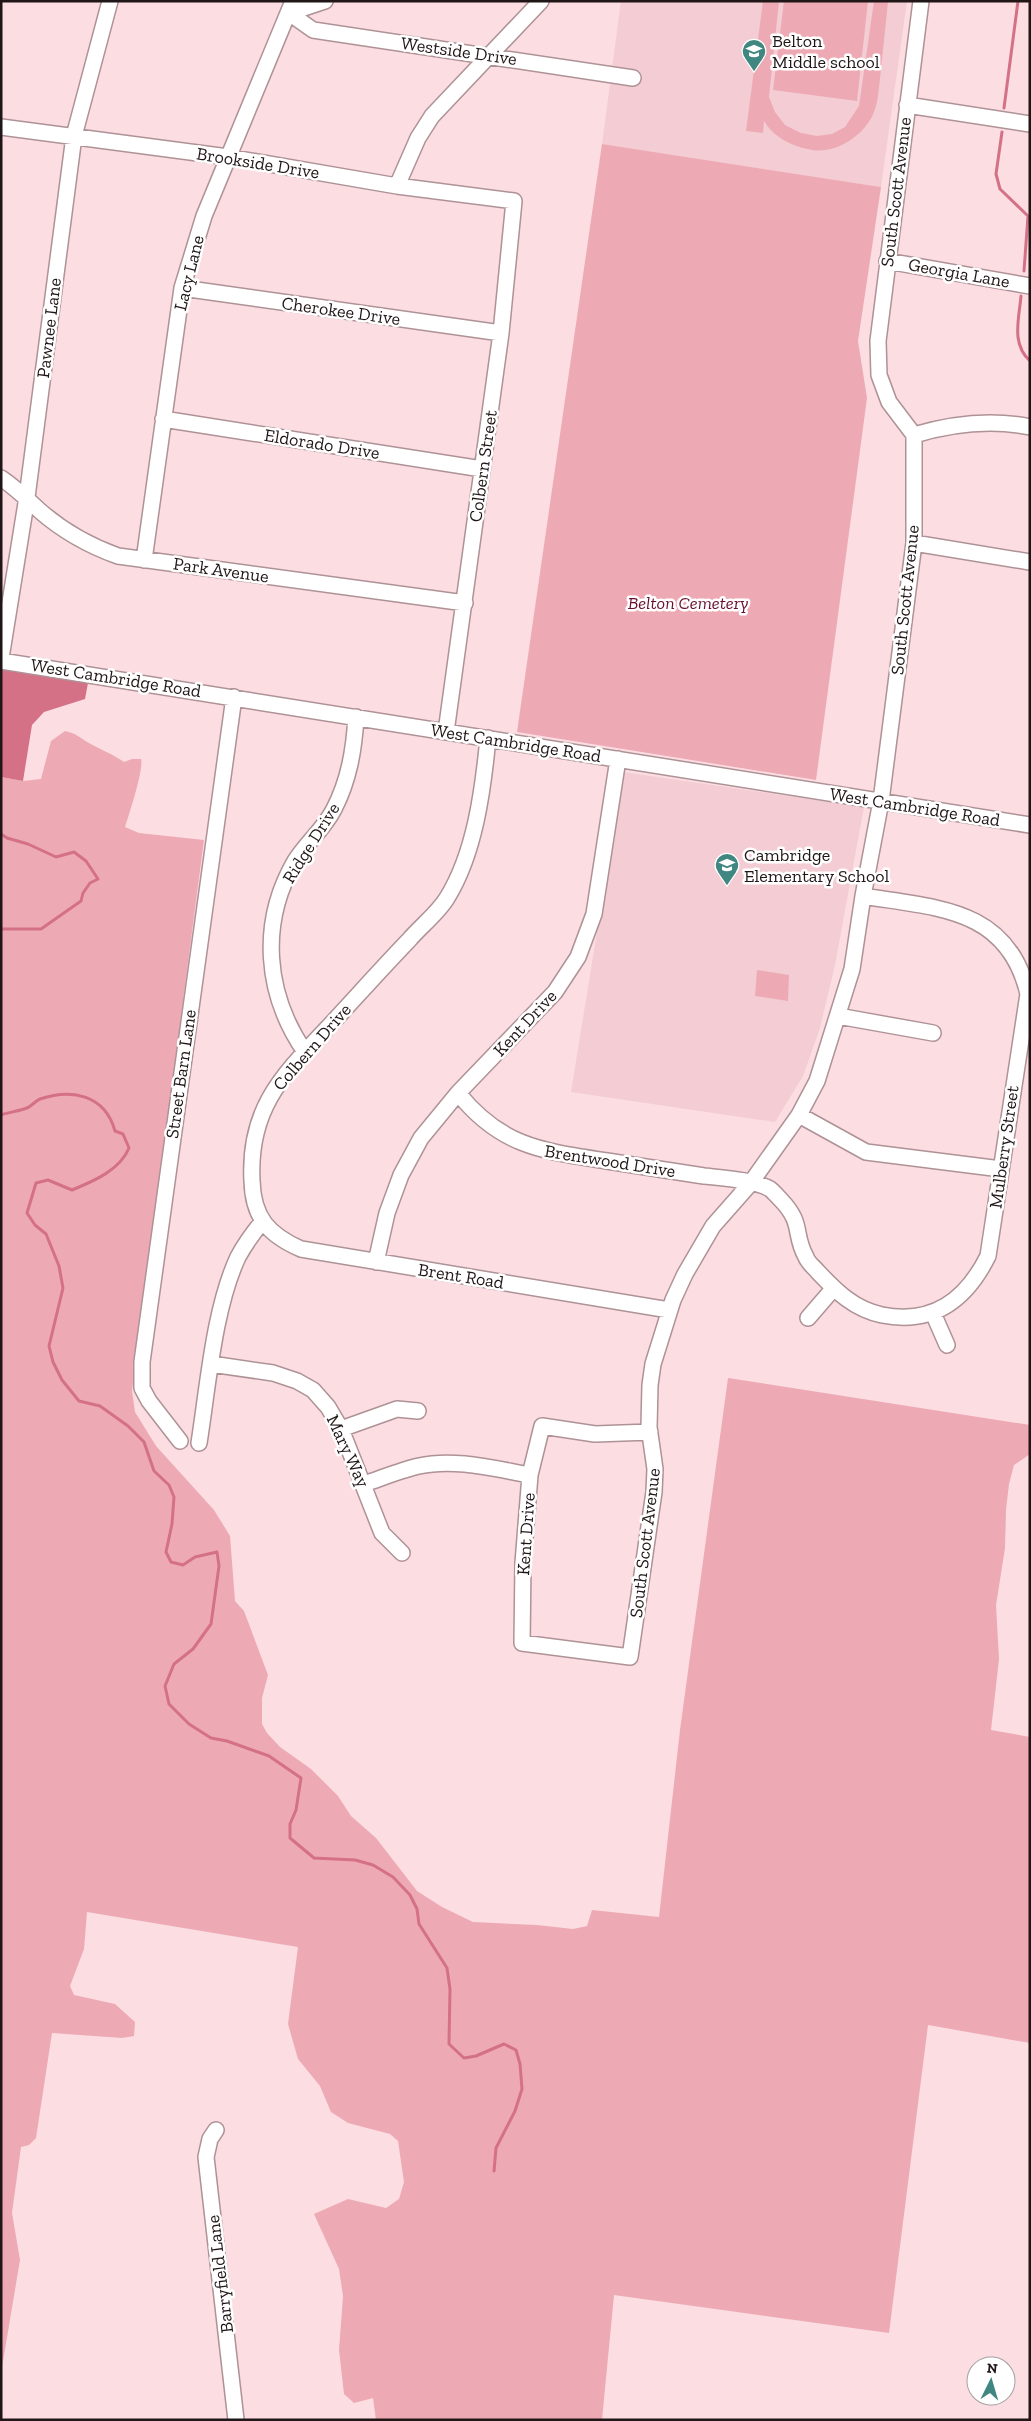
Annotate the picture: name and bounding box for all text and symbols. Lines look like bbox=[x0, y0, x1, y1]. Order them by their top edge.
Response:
place label: Belton Middle school bbox=[772, 30, 880, 73]
street label: Westside Drive bbox=[400, 32, 518, 70]
school or university icon: Belton Middle school bbox=[741, 38, 767, 72]
street label: South Scott Avenue bbox=[876, 116, 916, 268]
street label: Brookside Drive bbox=[195, 142, 321, 184]
street label: Lacy Lane bbox=[169, 233, 209, 313]
street label: Georgia Lane bbox=[907, 253, 1011, 293]
street label: Pawnee Lane bbox=[32, 277, 66, 379]
street label: Cherokee Drive bbox=[280, 292, 402, 330]
street label: Colbern Street bbox=[464, 408, 502, 524]
street label: Eldorado Drive bbox=[263, 424, 381, 464]
street label: South Scott Avenue bbox=[886, 524, 924, 676]
street label: Park Avenue bbox=[172, 552, 270, 588]
park label: Belton Cemetery bbox=[628, 592, 748, 614]
street label: West Cambridge Road bbox=[29, 654, 203, 702]
street label: West Cambridge Road bbox=[429, 719, 603, 767]
street label: West Cambridge Road bbox=[828, 783, 1002, 831]
street label: Ridge Drive bbox=[278, 799, 344, 887]
place label: Cambridge Elementary School bbox=[744, 844, 889, 887]
school or university icon: Cambridge Elementary School bbox=[714, 852, 740, 886]
street label: Kent Drive bbox=[489, 985, 561, 1061]
street label: Colbern Drive bbox=[268, 999, 356, 1095]
street label: Street Barn Lane bbox=[161, 1008, 201, 1140]
street label: Mulberry Street bbox=[984, 1084, 1024, 1210]
street label: Brentwood Drive bbox=[543, 1140, 677, 1182]
street label: Brent Road bbox=[416, 1258, 506, 1294]
street label: Mary Way bbox=[322, 1411, 375, 1492]
street label: South Scott Avenue bbox=[625, 1467, 665, 1619]
street label: Kent Drive bbox=[512, 1492, 540, 1576]
street label: Barryfield Lane bbox=[202, 2214, 238, 2334]
north arrow bbox=[966, 2356, 1016, 2406]
text: N bbox=[986, 2360, 998, 2378]

